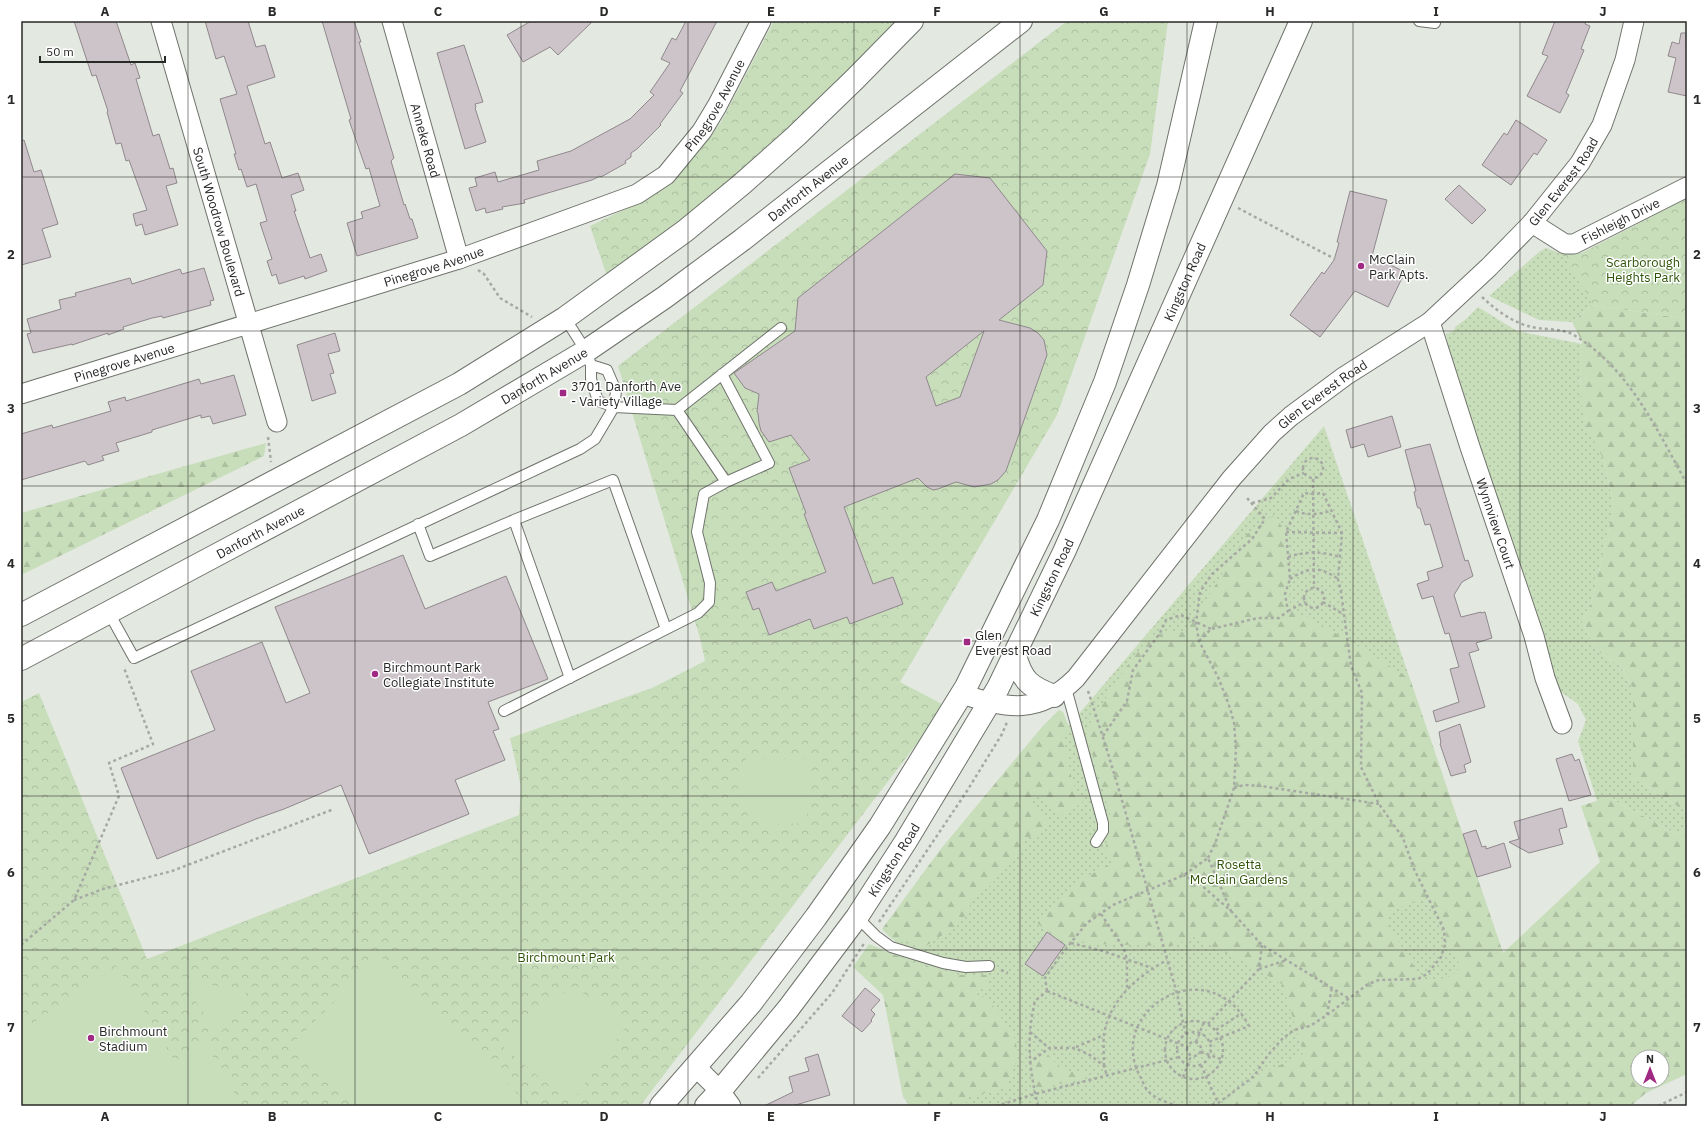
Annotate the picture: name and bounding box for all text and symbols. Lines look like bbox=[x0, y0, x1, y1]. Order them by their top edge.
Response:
text: A bbox=[101, 3, 110, 20]
text: B bbox=[268, 3, 277, 20]
text: C bbox=[434, 3, 443, 20]
text: D bbox=[599, 3, 609, 20]
text: E bbox=[767, 3, 775, 20]
text: F bbox=[933, 3, 941, 20]
text: G bbox=[1099, 3, 1109, 20]
text: H bbox=[1265, 3, 1275, 20]
text: I bbox=[1433, 3, 1439, 20]
text: J bbox=[1599, 3, 1607, 20]
scale bar bbox=[40, 38, 165, 64]
text: 50 m bbox=[46, 44, 74, 59]
street label: Pinegrove Avenue bbox=[681, 56, 749, 155]
text: 1 bbox=[7, 91, 15, 108]
text: 1 bbox=[1693, 91, 1701, 108]
street label: Anneke Road bbox=[407, 101, 444, 180]
street label: Glen Everest Road bbox=[1525, 134, 1602, 230]
street label: South Woodrow Boulevard bbox=[189, 145, 248, 299]
street label: Danforth Avenue bbox=[765, 152, 852, 225]
street label: Fishleigh Drive bbox=[1578, 194, 1663, 248]
street label: Kingston Road bbox=[1160, 240, 1210, 324]
street label: Pinegrove Avenue bbox=[382, 243, 486, 291]
text: 2 bbox=[7, 246, 15, 263]
text: 2 bbox=[1693, 246, 1701, 263]
place label: McClain Park Apts. bbox=[1369, 251, 1429, 283]
park label: Scarborough Heights Park bbox=[1606, 254, 1680, 286]
marker: McClain Park Apts. bbox=[1356, 261, 1366, 271]
street label: Pinegrove Avenue bbox=[72, 339, 177, 386]
street label: Danforth Avenue bbox=[498, 344, 591, 408]
street label: Glen Everest Road bbox=[1274, 356, 1370, 433]
place label: 3701 Danforth Ave - Variety Village bbox=[571, 378, 681, 410]
marker: 3701 Danforth Ave - Variety Village bbox=[558, 388, 568, 398]
text: 3 bbox=[7, 400, 15, 417]
text: 3 bbox=[1693, 400, 1701, 417]
street label: Wynnview Court bbox=[1472, 476, 1519, 571]
street label: Danforth Avenue bbox=[213, 502, 308, 563]
street label: Kingston Road bbox=[1026, 536, 1078, 619]
text: 4 bbox=[7, 555, 15, 572]
text: 4 bbox=[1693, 555, 1701, 572]
place label: Glen Everest Road bbox=[975, 627, 1052, 659]
marker: Glen Everest Road bbox=[962, 637, 972, 647]
place label: Birchmount Park Collegiate Institute bbox=[383, 659, 495, 691]
marker: Birchmount Park Collegiate Institute bbox=[370, 669, 380, 679]
text: 5 bbox=[7, 710, 15, 727]
text: 5 bbox=[1693, 710, 1701, 727]
street label: Kingston Road bbox=[864, 820, 924, 900]
park label: Rosetta McClain Gardens bbox=[1190, 856, 1288, 888]
text: 6 bbox=[7, 864, 15, 881]
text: 6 bbox=[1693, 864, 1701, 881]
park label: Birchmount Park bbox=[517, 949, 615, 966]
text: 7 bbox=[7, 1019, 15, 1036]
text: 7 bbox=[1693, 1019, 1701, 1036]
place label: Birchmount Stadium bbox=[99, 1023, 167, 1055]
marker: Birchmount Stadium bbox=[86, 1033, 96, 1043]
north arrow bbox=[1630, 1049, 1670, 1089]
text: N bbox=[1646, 1052, 1654, 1066]
text: A bbox=[101, 1108, 110, 1125]
text: B bbox=[268, 1108, 277, 1125]
text: C bbox=[434, 1108, 443, 1125]
text: D bbox=[599, 1108, 609, 1125]
text: E bbox=[767, 1108, 775, 1125]
text: F bbox=[933, 1108, 941, 1125]
text: G bbox=[1099, 1108, 1109, 1125]
text: H bbox=[1265, 1108, 1275, 1125]
text: I bbox=[1433, 1108, 1439, 1125]
text: J bbox=[1599, 1108, 1607, 1125]

